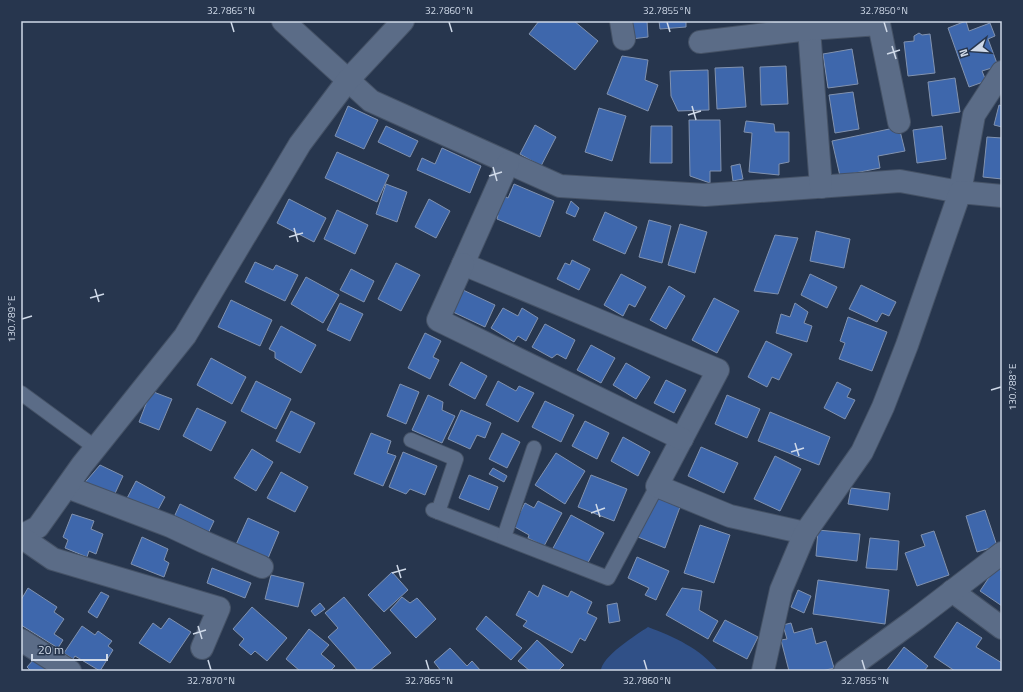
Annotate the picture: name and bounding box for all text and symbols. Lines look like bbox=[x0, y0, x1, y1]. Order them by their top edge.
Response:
text: 32.7865°N bbox=[207, 3, 255, 18]
text: 32.7860°N bbox=[425, 3, 473, 18]
text: 32.7855°N bbox=[643, 3, 691, 18]
text: 32.7850°N bbox=[860, 3, 908, 18]
north arrow bbox=[953, 30, 993, 70]
text: N bbox=[955, 47, 972, 59]
text: 130.789°E bbox=[4, 295, 19, 342]
text: 130.788°E bbox=[1005, 363, 1020, 410]
scale bar bbox=[32, 636, 107, 662]
text: 20 m bbox=[38, 640, 64, 659]
text: 32.7870°N bbox=[187, 673, 235, 688]
text: 32.7865°N bbox=[405, 673, 453, 688]
text: 32.7860°N bbox=[623, 673, 671, 688]
text: 32.7855°N bbox=[841, 673, 889, 688]

